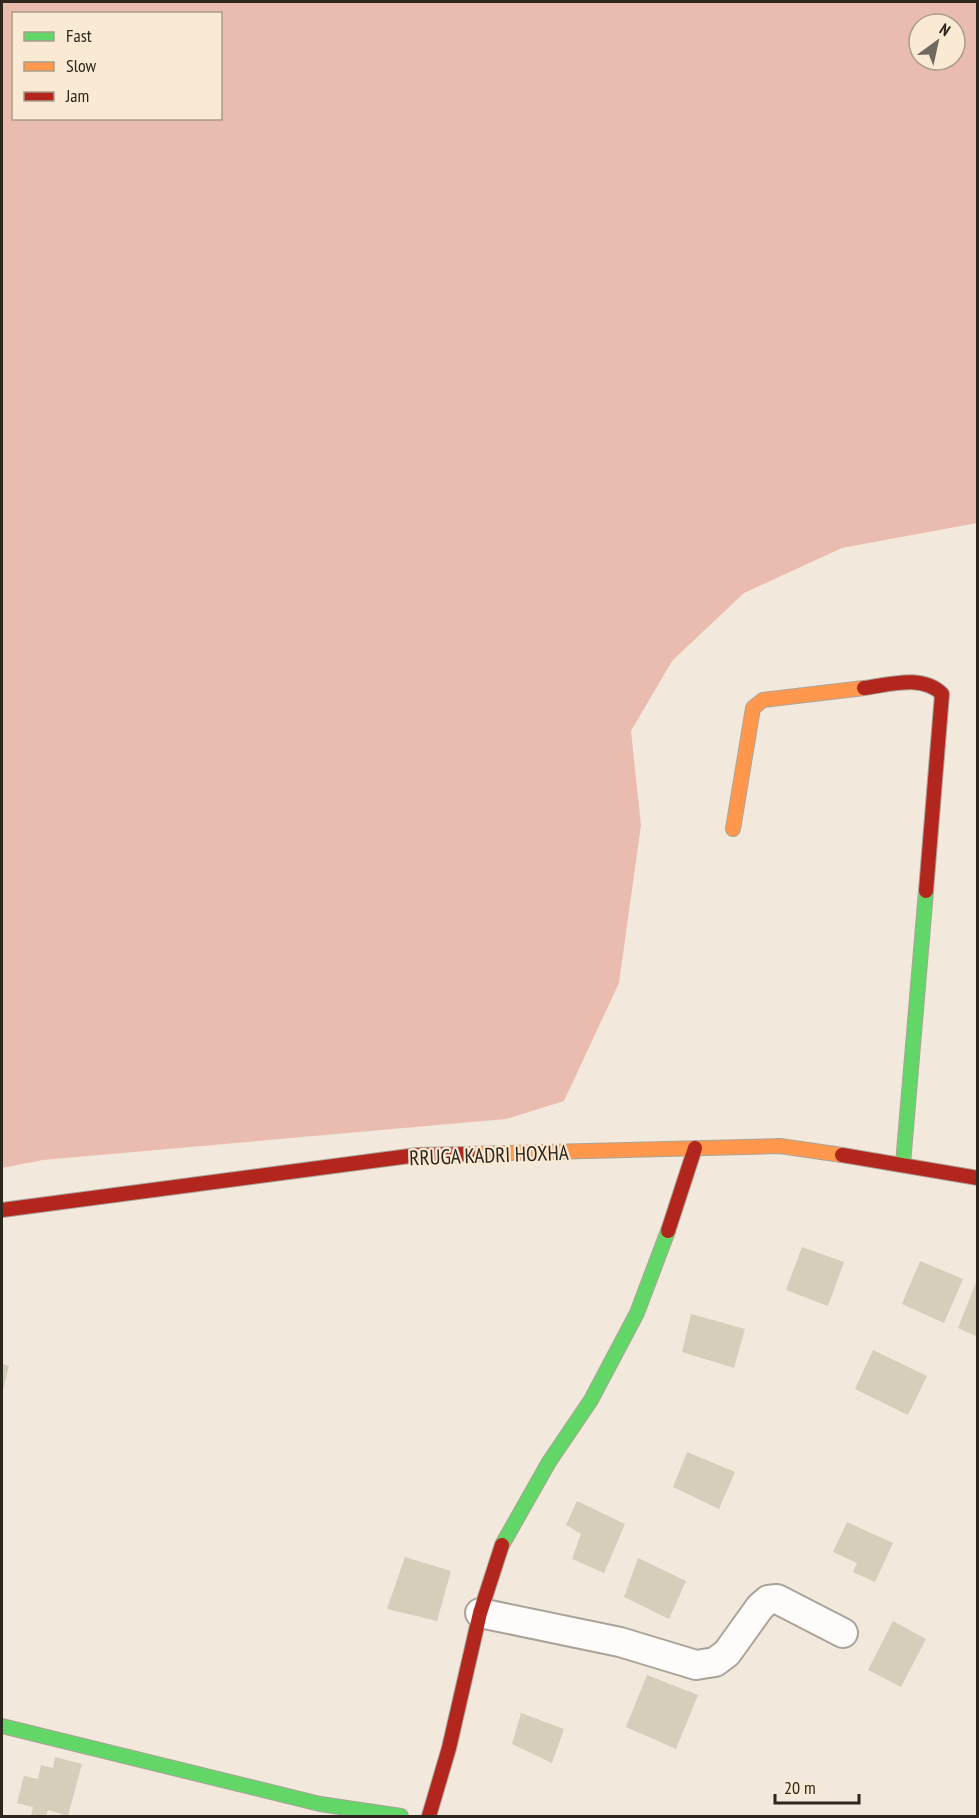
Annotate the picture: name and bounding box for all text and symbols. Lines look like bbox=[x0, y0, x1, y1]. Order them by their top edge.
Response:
legend bbox=[12, 12, 222, 120]
north arrow bbox=[907, 12, 967, 72]
text: N bbox=[936, 19, 954, 40]
text: Fast bbox=[66, 24, 92, 47]
text: Slow bbox=[66, 54, 97, 77]
text: Jam bbox=[65, 84, 89, 107]
street label: RRUGA KADRI HOXHA bbox=[409, 1139, 569, 1171]
scale bar bbox=[775, 1767, 859, 1805]
text: 20 m bbox=[784, 1776, 816, 1799]

